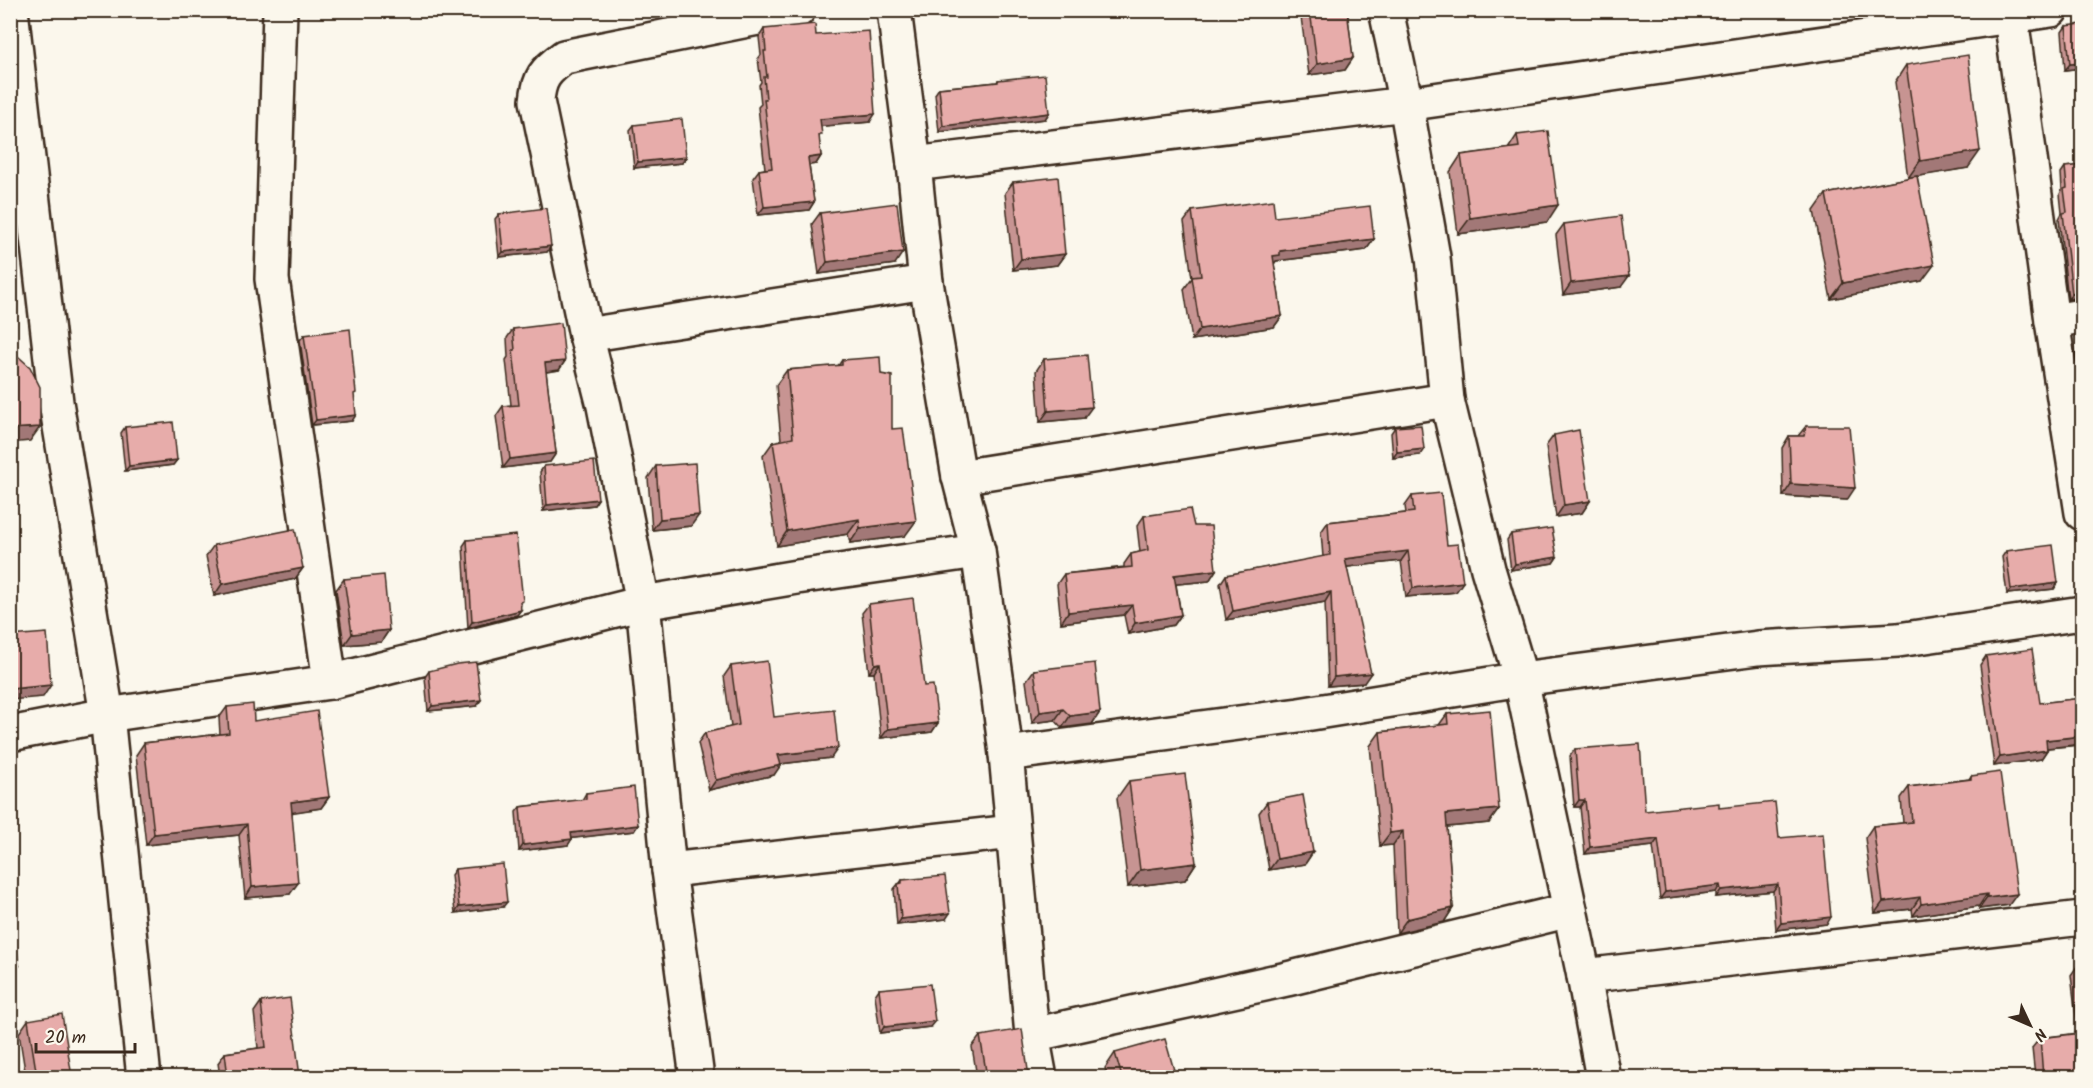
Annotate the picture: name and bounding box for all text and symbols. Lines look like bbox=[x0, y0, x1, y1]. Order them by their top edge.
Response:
north arrow bbox=[2000, 995, 2060, 1055]
scale bar bbox=[36, 1016, 135, 1054]
text: N bbox=[2027, 1022, 2052, 1047]
text: 20 m bbox=[45, 1024, 86, 1053]

